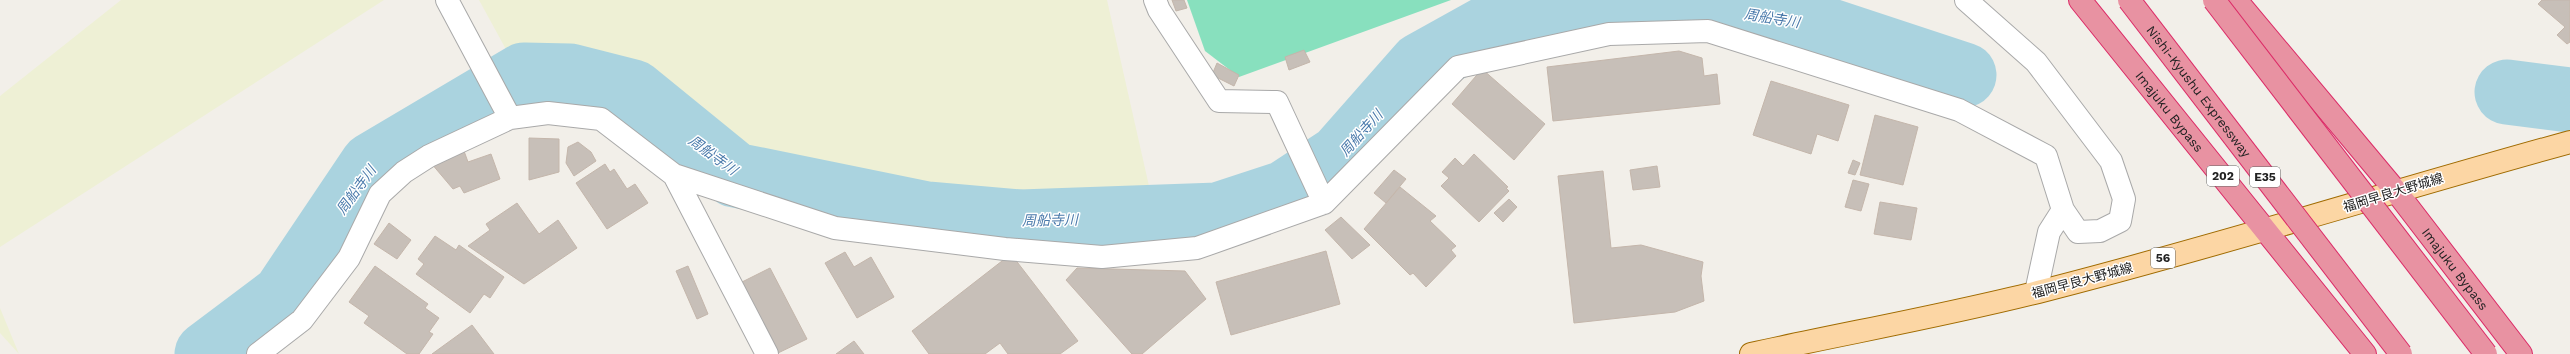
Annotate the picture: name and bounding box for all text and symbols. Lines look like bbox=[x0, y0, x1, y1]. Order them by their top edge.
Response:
water label: 周船寺川 bbox=[1743, 6, 1803, 31]
street label: Nishi-Kyushu Expressway bbox=[2143, 23, 2254, 160]
street label: Imajuku Bypass bbox=[2132, 68, 2206, 155]
water label: 周船寺川 bbox=[1336, 105, 1387, 159]
water label: 周船寺川 bbox=[686, 132, 742, 179]
water label: 周船寺川 bbox=[333, 161, 380, 217]
road number: 202 bbox=[2207, 166, 2239, 186]
road number: E35 bbox=[2250, 167, 2280, 187]
street label: 福岡早良大野城線 bbox=[2341, 170, 2445, 215]
water label: 周船寺川 bbox=[1022, 211, 1080, 228]
street label: Imajuku Bypass bbox=[2419, 225, 2491, 313]
road number: 56 bbox=[2151, 248, 2175, 268]
street label: 福岡早良大野城線 bbox=[2030, 260, 2134, 301]

